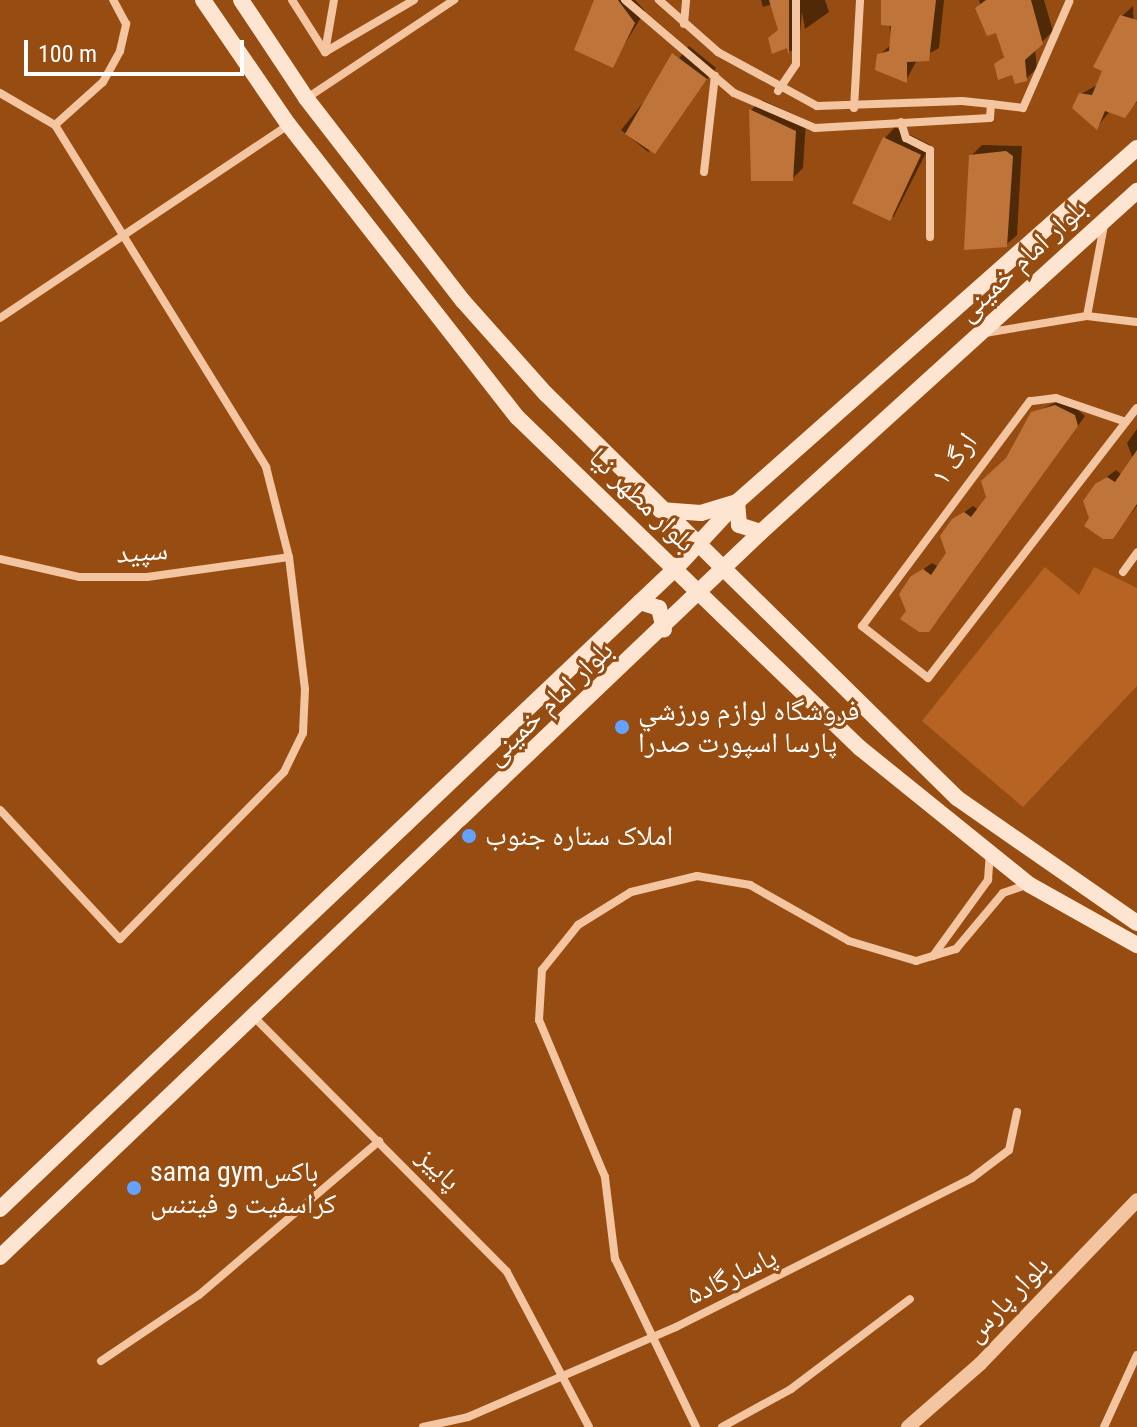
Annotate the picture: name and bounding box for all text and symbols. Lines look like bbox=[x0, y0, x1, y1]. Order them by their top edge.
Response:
scale bar bbox=[28, 24, 248, 74]
text: 100 m bbox=[38, 40, 97, 68]
street label: بلوار امام خمینی bbox=[950, 191, 1094, 329]
street label: ارگ ۱ bbox=[924, 426, 984, 492]
street label: بلوار مطهر نیا bbox=[582, 441, 702, 559]
street label: سپید bbox=[115, 533, 169, 571]
street label: بلوار امام خمینی bbox=[478, 634, 620, 772]
place label: فروشگاه لوازم ورزشي پارسا اسپورت صدرا bbox=[638, 694, 859, 760]
marker: فروشگاه لوازم ورزشي پارسا اسپورت صدرا bbox=[613, 718, 631, 736]
place label: املاک ستاره جنوب bbox=[485, 819, 673, 853]
marker: املاک ستاره جنوب bbox=[460, 827, 478, 845]
street label: پاییز bbox=[410, 1140, 468, 1198]
place label: sama gymباکس کراسفیت و فیتنس bbox=[150, 1155, 336, 1221]
marker: sama gymباکس کراسفیت و فیتنس bbox=[125, 1179, 143, 1197]
street label: پاسارگاد۵ bbox=[682, 1240, 782, 1312]
street label: بلوار پارس bbox=[958, 1249, 1056, 1349]

